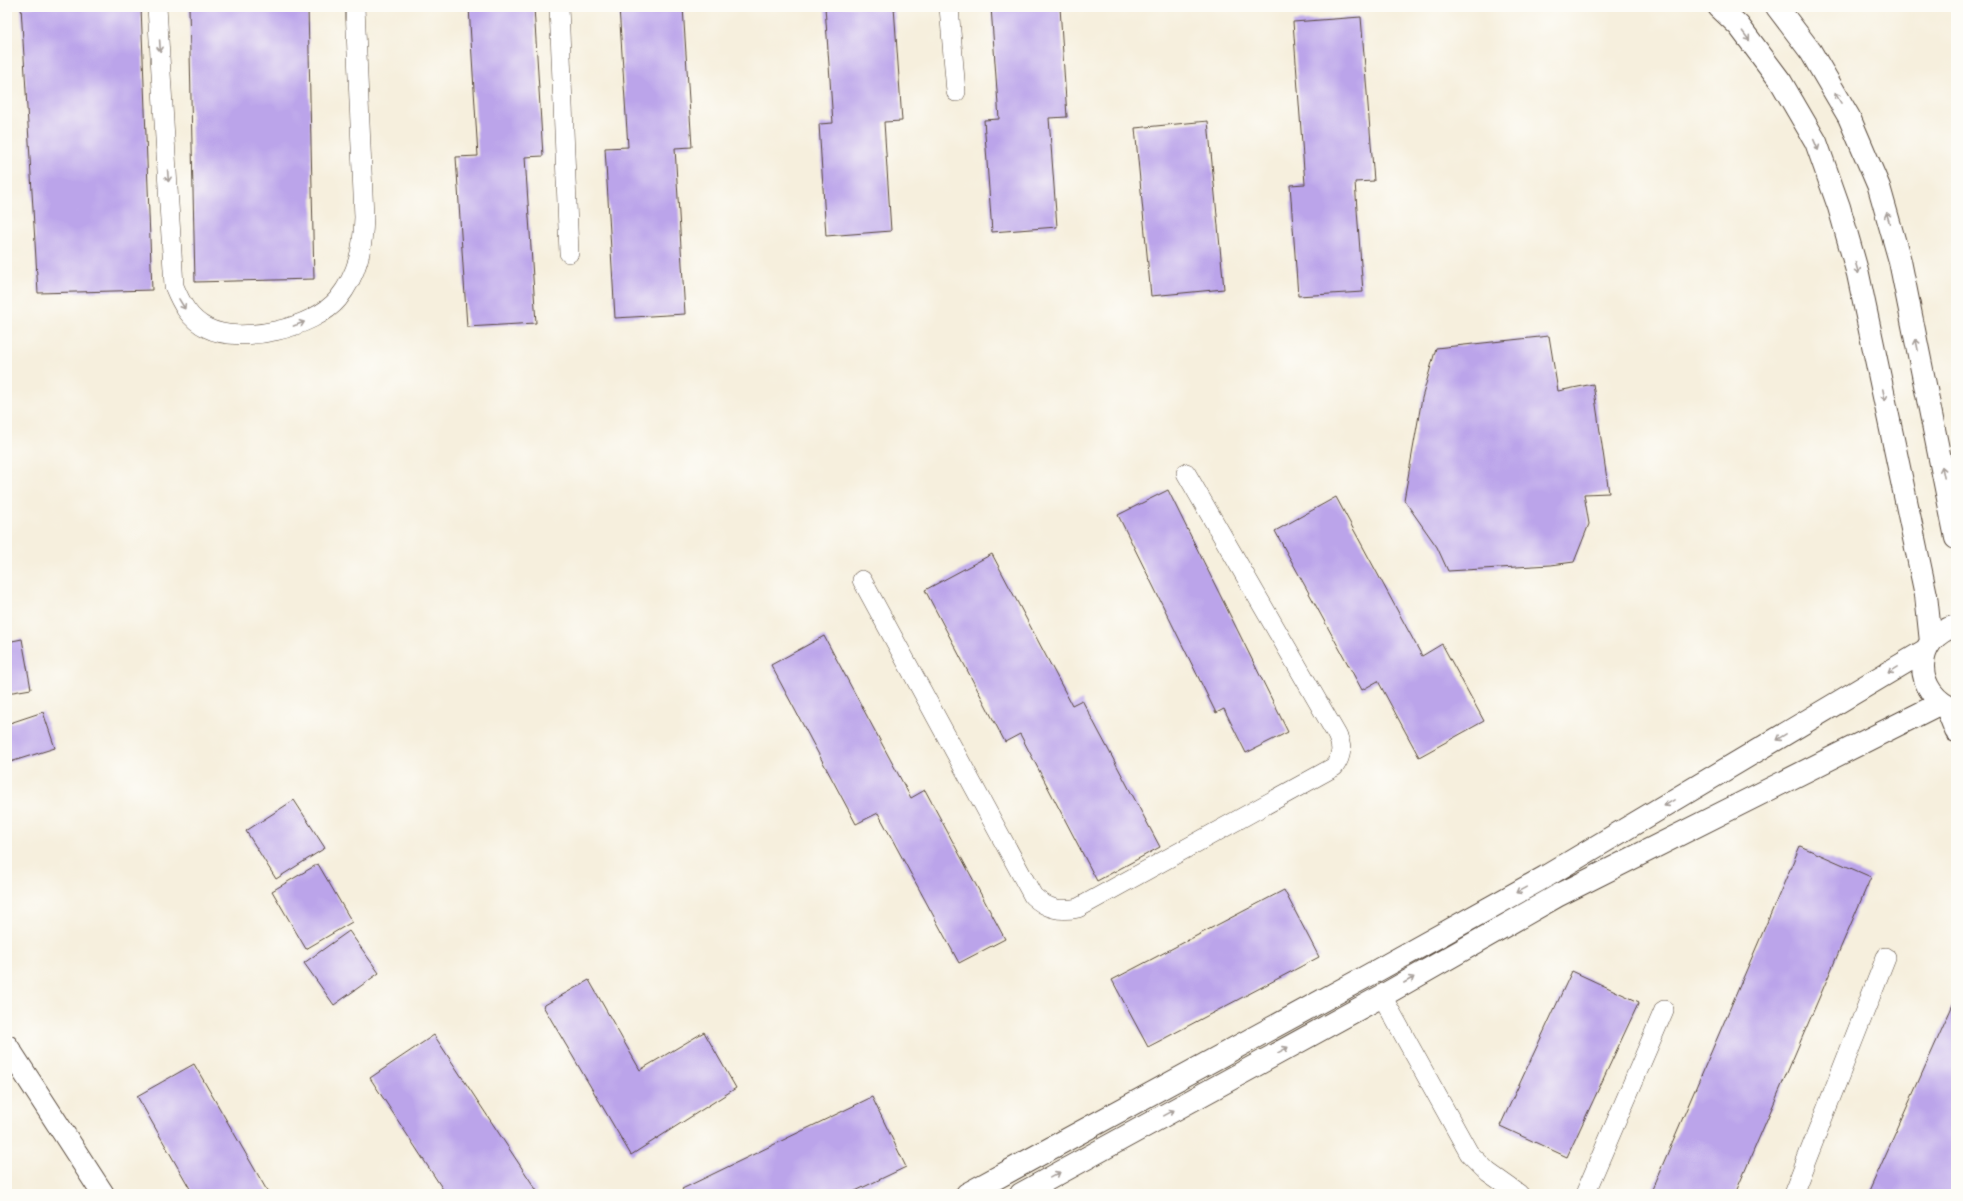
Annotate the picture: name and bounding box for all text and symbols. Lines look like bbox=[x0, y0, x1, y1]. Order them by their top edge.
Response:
one-way arrow bbox=[1741, 30, 1750, 41]
one-way arrow bbox=[156, 39, 163, 52]
one-way arrow bbox=[1834, 92, 1842, 104]
one-way arrow bbox=[1813, 138, 1820, 150]
one-way arrow bbox=[164, 169, 171, 182]
one-way arrow bbox=[1883, 212, 1891, 225]
one-way arrow bbox=[1854, 261, 1861, 274]
one-way arrow bbox=[179, 298, 187, 310]
one-way arrow bbox=[293, 320, 306, 327]
one-way arrow bbox=[1912, 339, 1920, 352]
one-way arrow bbox=[1880, 388, 1888, 401]
one-way arrow bbox=[1938, 466, 1946, 479]
one-way arrow bbox=[1887, 667, 1899, 675]
one-way arrow bbox=[1775, 733, 1787, 741]
one-way arrow bbox=[1663, 800, 1675, 808]
one-way arrow bbox=[1515, 887, 1527, 895]
one-way arrow bbox=[1403, 976, 1415, 984]
one-way arrow bbox=[1277, 1046, 1289, 1054]
one-way arrow bbox=[1163, 1108, 1175, 1116]
one-way arrow bbox=[1049, 1171, 1061, 1179]

